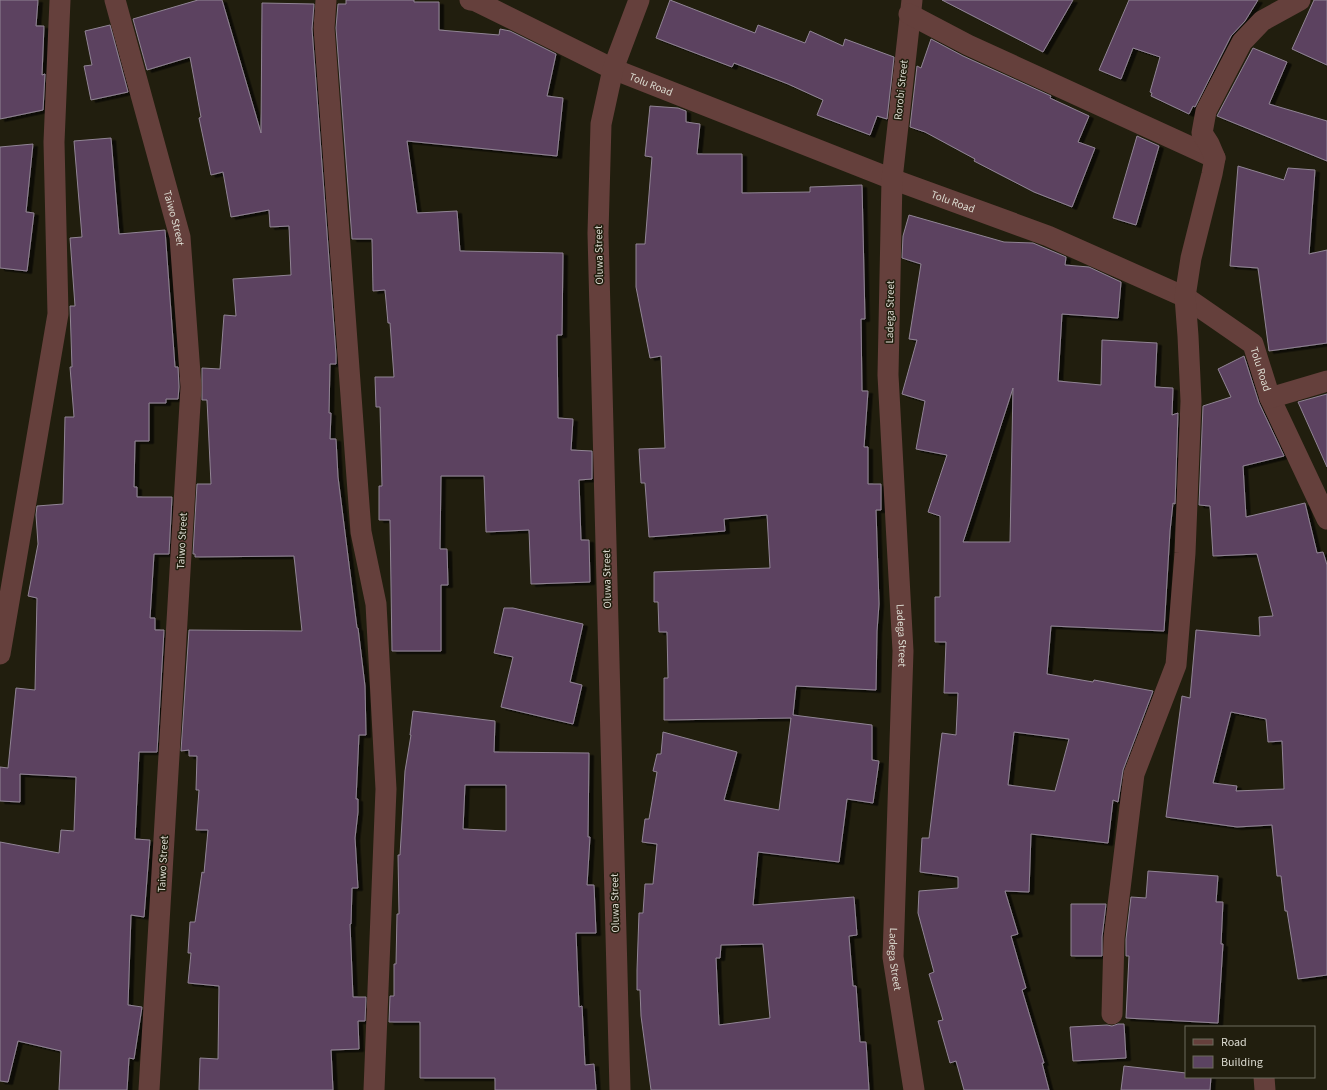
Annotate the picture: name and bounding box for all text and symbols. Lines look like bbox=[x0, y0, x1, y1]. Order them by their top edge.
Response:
street label: Rorobi Street bbox=[890, 59, 912, 121]
street label: Tolu Road bbox=[627, 69, 675, 99]
street label: Tolu Road bbox=[929, 186, 977, 216]
street label: Taiwo Street bbox=[160, 188, 188, 247]
street label: Oluwa Street bbox=[591, 225, 607, 285]
street label: Ladega Street bbox=[882, 280, 898, 344]
street label: Tolu Road bbox=[1247, 345, 1275, 393]
street label: Taiwo Street bbox=[173, 512, 191, 570]
street label: Oluwa Street bbox=[599, 549, 615, 609]
street label: Ladega Street bbox=[893, 604, 911, 668]
street label: Taiwo Street bbox=[154, 835, 172, 893]
street label: Oluwa Street bbox=[607, 873, 623, 933]
street label: Ladega Street bbox=[885, 927, 906, 992]
legend bbox=[1185, 1026, 1315, 1078]
text: Road bbox=[1221, 1034, 1247, 1051]
text: Building bbox=[1221, 1054, 1263, 1071]

